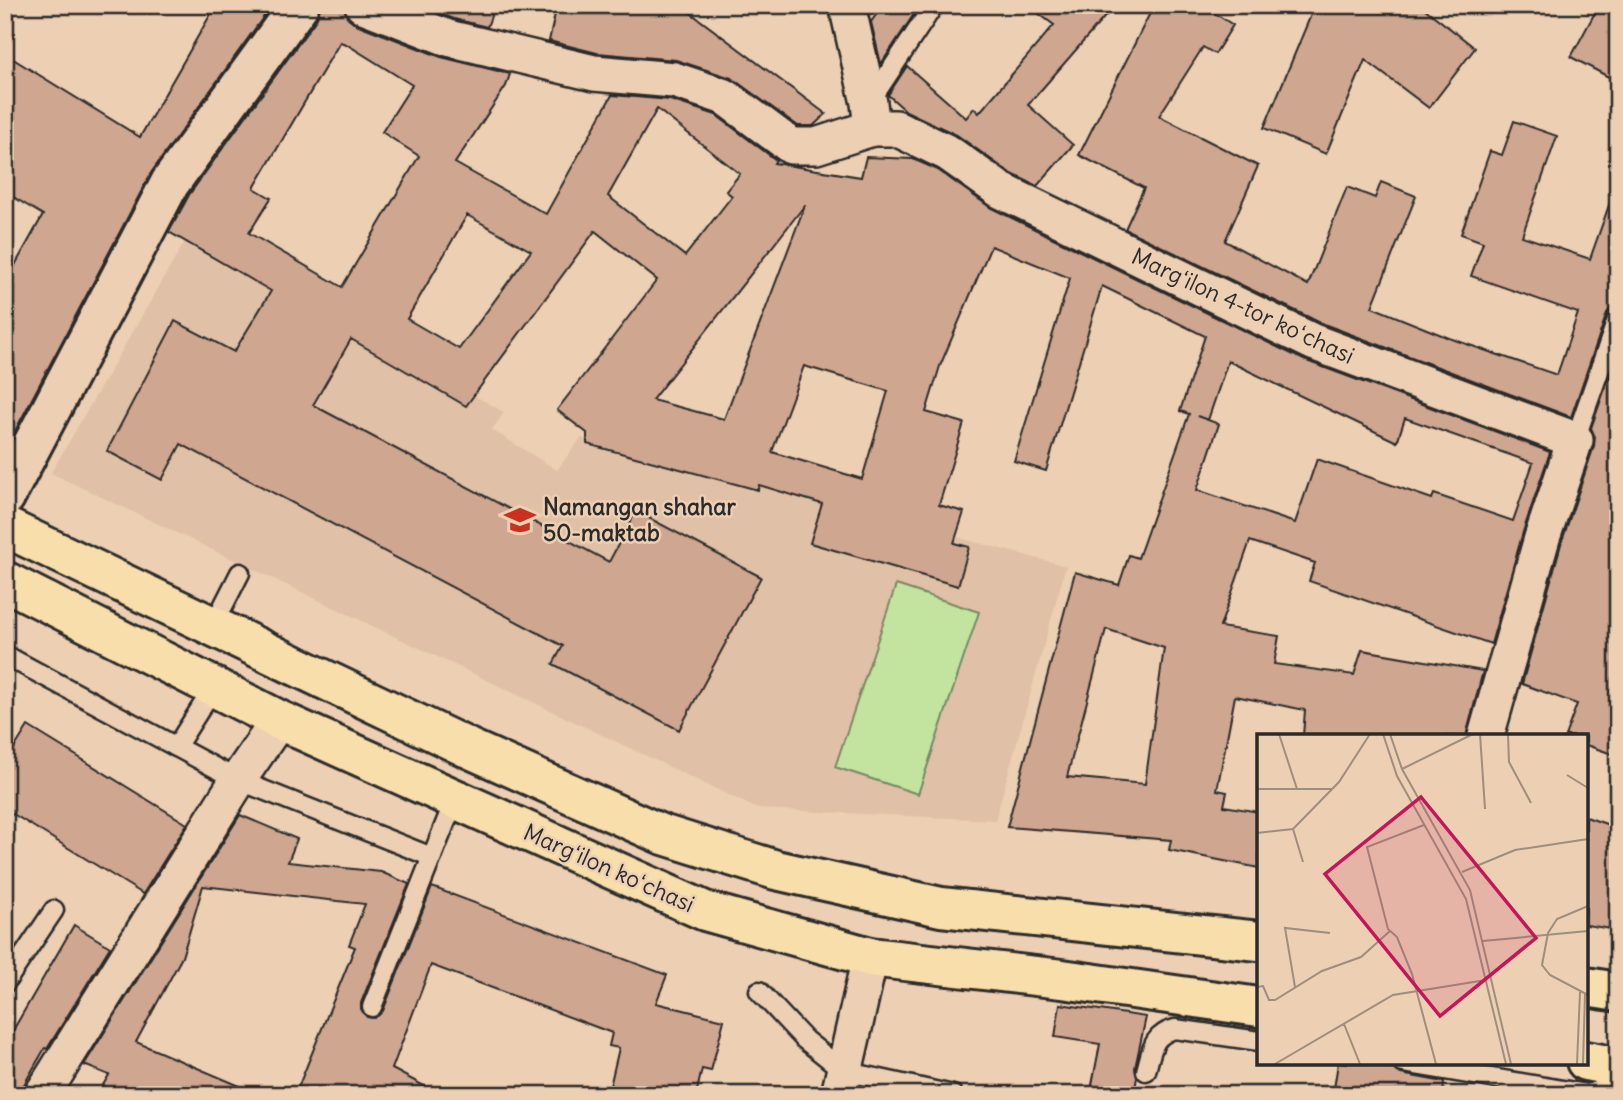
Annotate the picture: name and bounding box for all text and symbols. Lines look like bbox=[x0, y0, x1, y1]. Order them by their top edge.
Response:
street label: Margʻilon 4-tor koʻchasi bbox=[1127, 241, 1359, 370]
place label: Namangan shahar 50-maktab bbox=[543, 492, 736, 547]
school or university icon: Namangan shahar 50-maktab bbox=[503, 503, 537, 537]
inset map bbox=[1257, 734, 1588, 1065]
street label: Margʻilon koʻchasi bbox=[519, 817, 699, 918]

